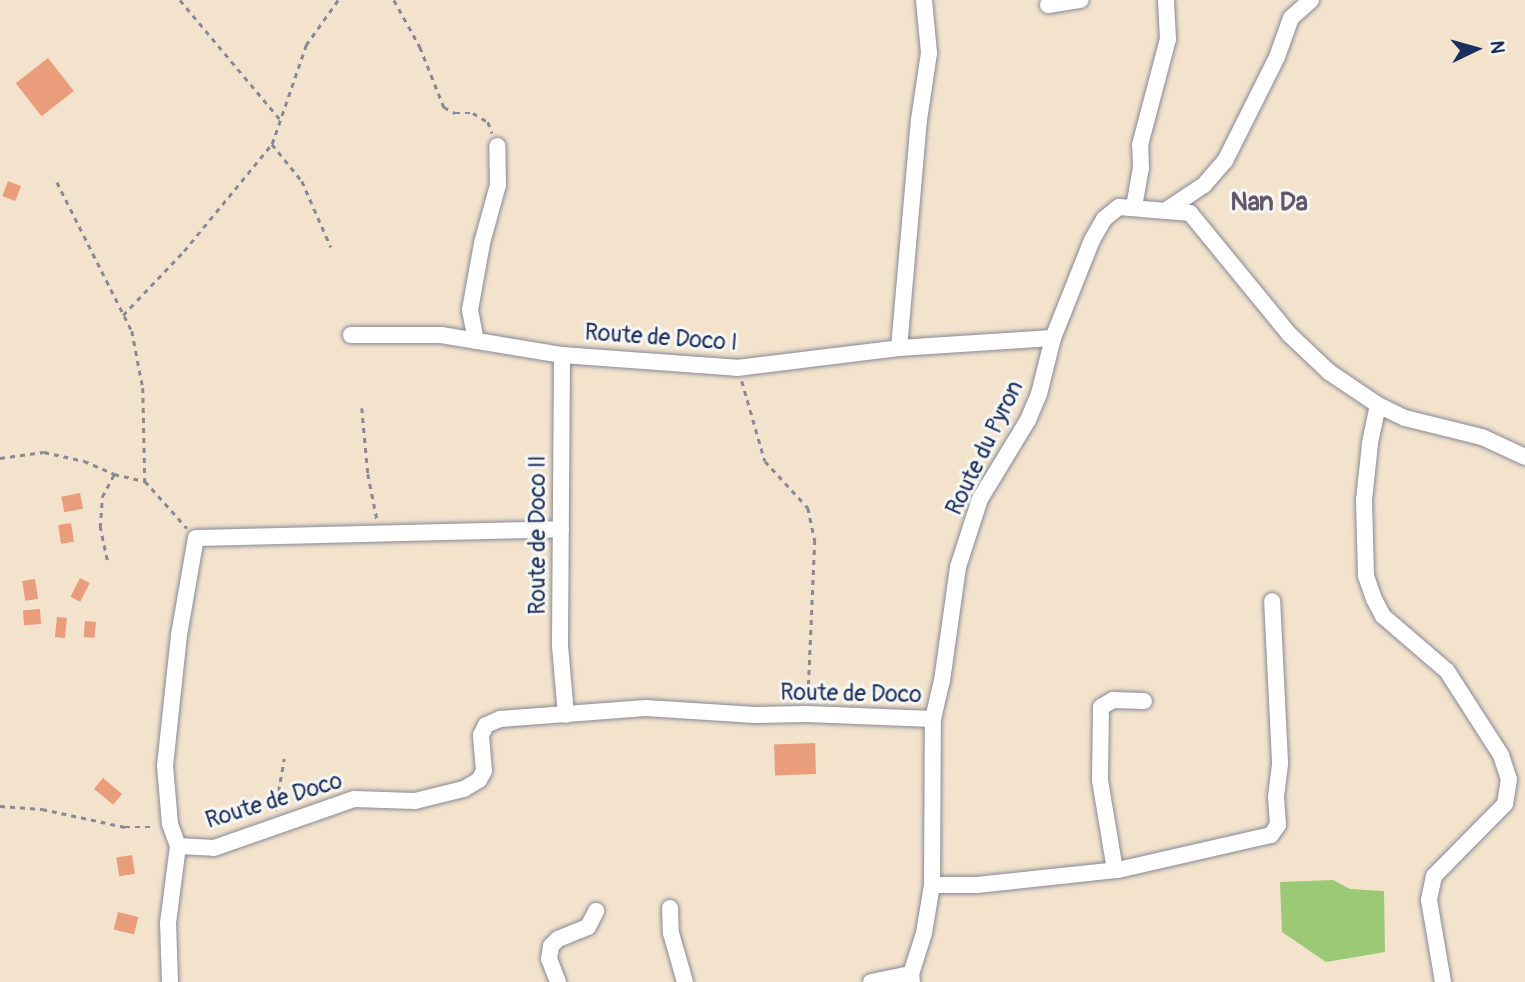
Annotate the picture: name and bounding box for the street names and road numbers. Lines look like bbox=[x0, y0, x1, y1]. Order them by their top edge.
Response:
street label: Route de Doco I bbox=[584, 319, 738, 357]
street label: Route du Pyron bbox=[941, 376, 1029, 520]
street label: Route de Doco II bbox=[524, 455, 552, 615]
street label: Route de Doco bbox=[780, 679, 922, 709]
street label: Route de Doco bbox=[202, 767, 346, 835]

